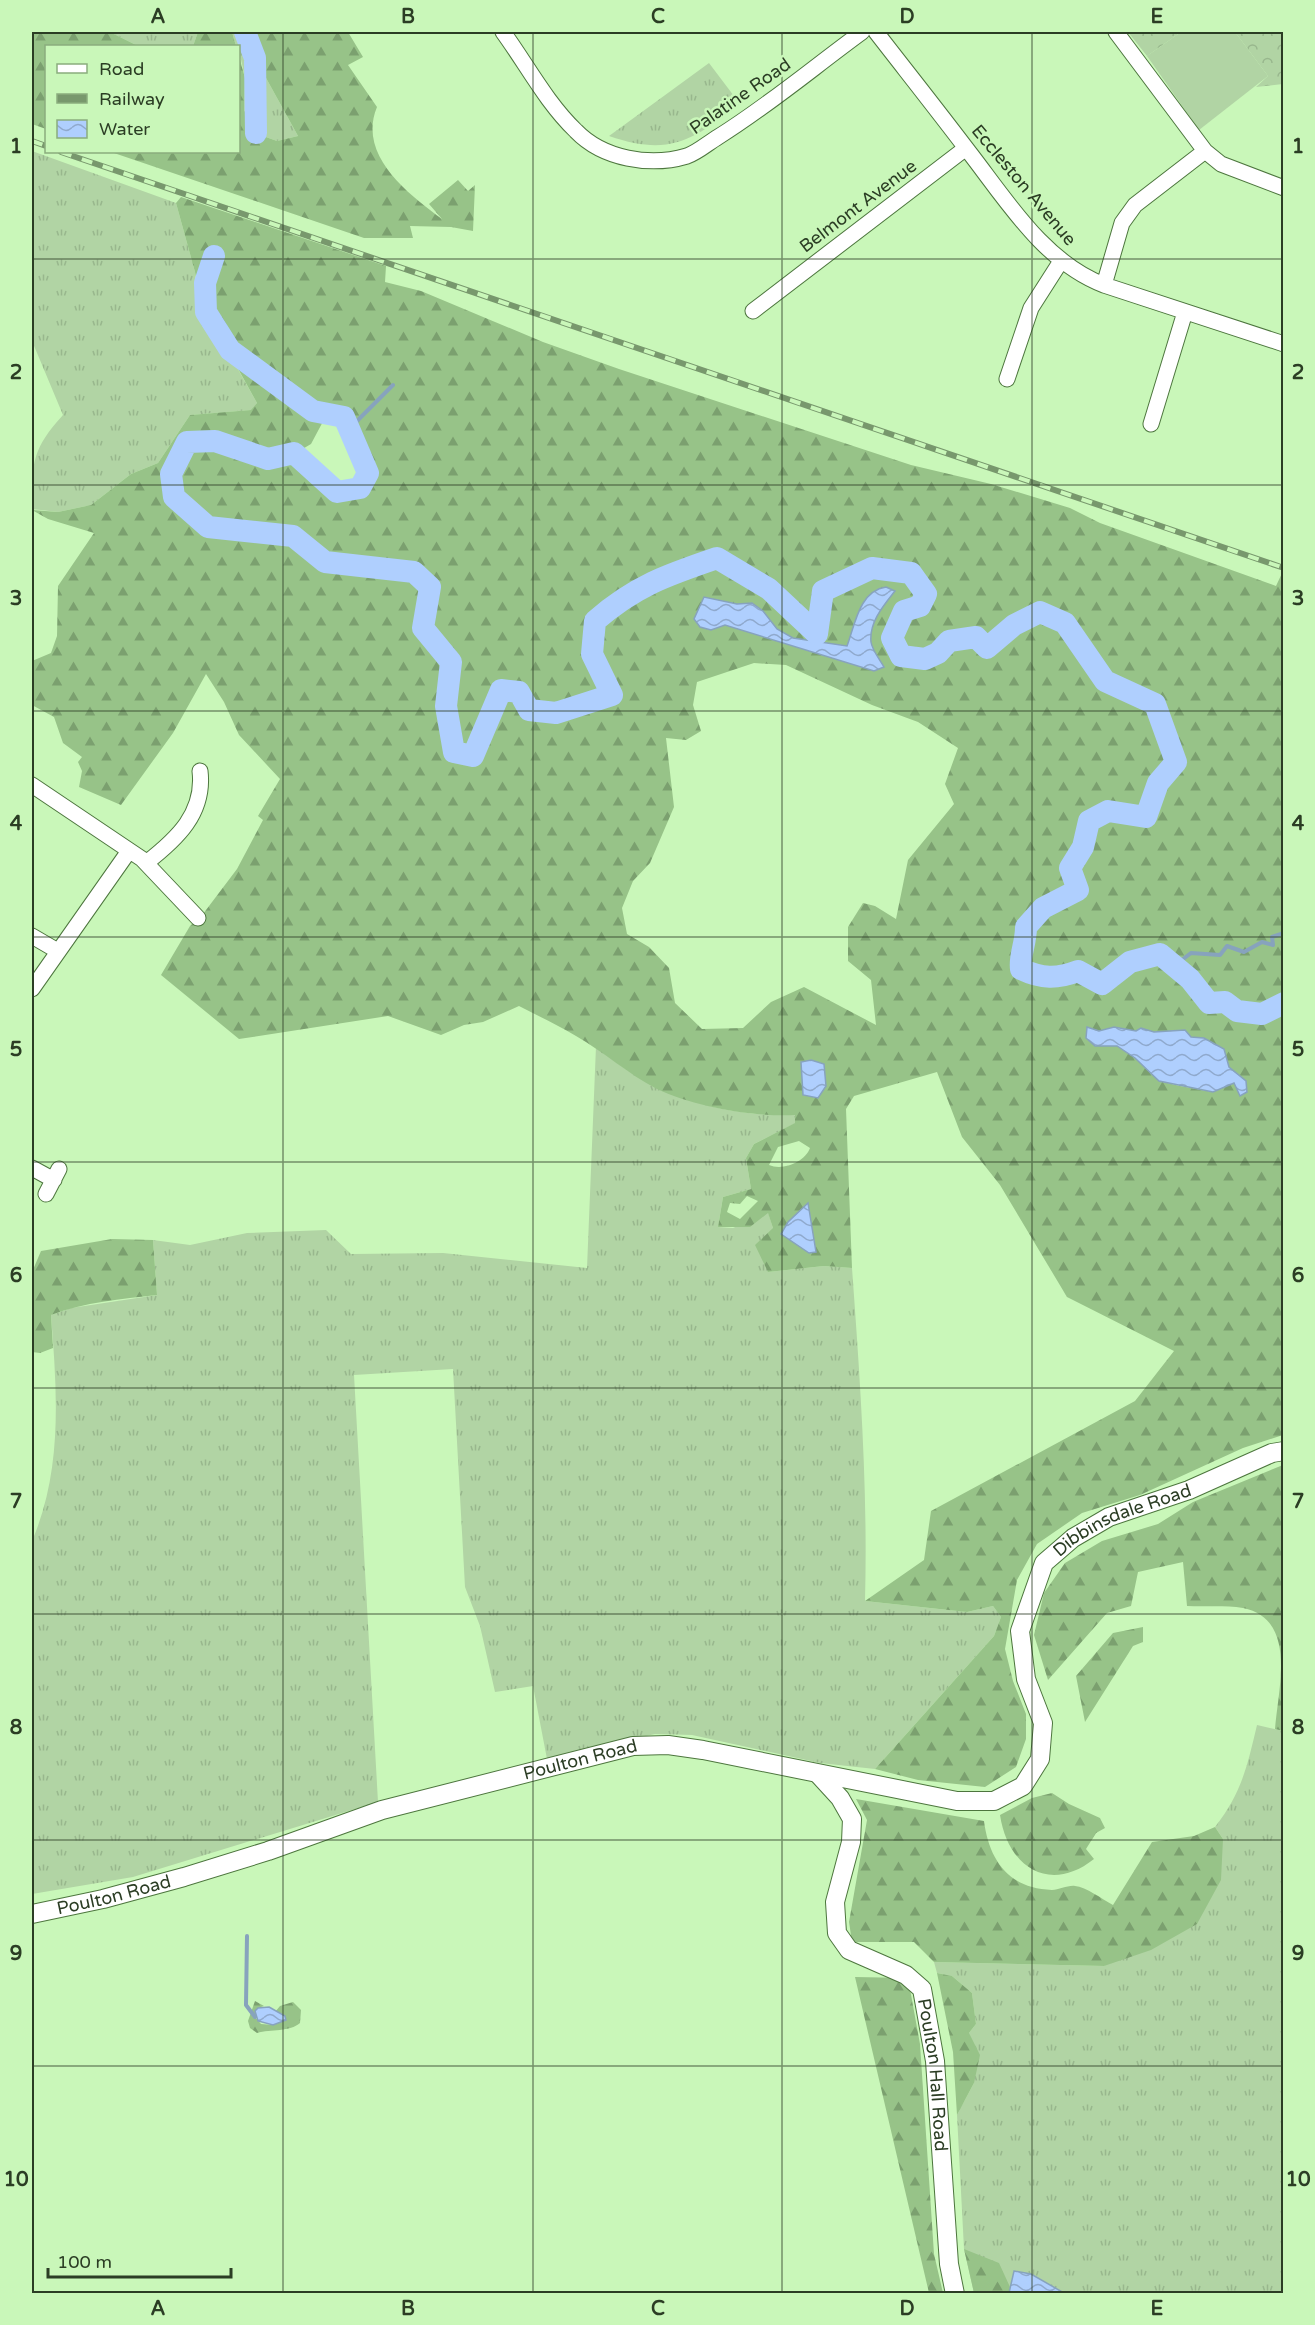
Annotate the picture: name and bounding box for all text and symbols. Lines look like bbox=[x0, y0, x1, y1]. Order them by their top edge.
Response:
text: A bbox=[151, 5, 166, 29]
text: B bbox=[401, 5, 415, 29]
text: C bbox=[651, 5, 665, 29]
text: D bbox=[899, 5, 915, 29]
text: E bbox=[1151, 5, 1164, 29]
legend bbox=[45, 45, 240, 153]
street label: Palatine Road bbox=[685, 53, 795, 139]
text: Road bbox=[99, 58, 144, 80]
text: Railway bbox=[99, 88, 165, 110]
text: Water bbox=[99, 118, 150, 140]
street label: Eccleston Avenue bbox=[967, 120, 1081, 250]
text: 1 bbox=[10, 135, 22, 159]
text: 1 bbox=[1292, 135, 1304, 159]
street label: Belmont Avenue bbox=[795, 155, 921, 257]
text: 2 bbox=[10, 361, 22, 385]
text: 2 bbox=[1292, 361, 1304, 385]
text: 3 bbox=[10, 587, 22, 611]
text: 3 bbox=[1292, 587, 1304, 611]
text: 4 bbox=[10, 812, 23, 836]
text: 4 bbox=[1292, 812, 1305, 836]
text: 5 bbox=[10, 1038, 22, 1062]
text: 5 bbox=[1292, 1038, 1304, 1062]
text: 6 bbox=[10, 1264, 22, 1288]
text: 6 bbox=[1292, 1264, 1304, 1288]
street label: Dibbinsdale Road bbox=[1048, 1479, 1194, 1561]
text: 7 bbox=[10, 1490, 22, 1514]
text: 7 bbox=[1292, 1490, 1304, 1514]
text: 8 bbox=[10, 1716, 22, 1740]
text: 8 bbox=[1292, 1716, 1304, 1740]
street label: Poulton Road bbox=[521, 1734, 639, 1785]
street label: Poulton Road bbox=[55, 1870, 173, 1919]
text: 9 bbox=[10, 1942, 22, 1966]
text: 9 bbox=[1292, 1942, 1304, 1966]
street label: Poulton Hall Road bbox=[913, 1997, 952, 2152]
text: 10 bbox=[3, 2168, 29, 2192]
text: 10 bbox=[1285, 2168, 1311, 2192]
scale bar bbox=[48, 2241, 231, 2279]
text: 100 m bbox=[57, 2251, 112, 2273]
text: A bbox=[151, 2297, 166, 2321]
text: B bbox=[401, 2297, 415, 2321]
text: C bbox=[651, 2297, 665, 2321]
text: D bbox=[899, 2297, 915, 2321]
text: E bbox=[1151, 2297, 1164, 2321]

